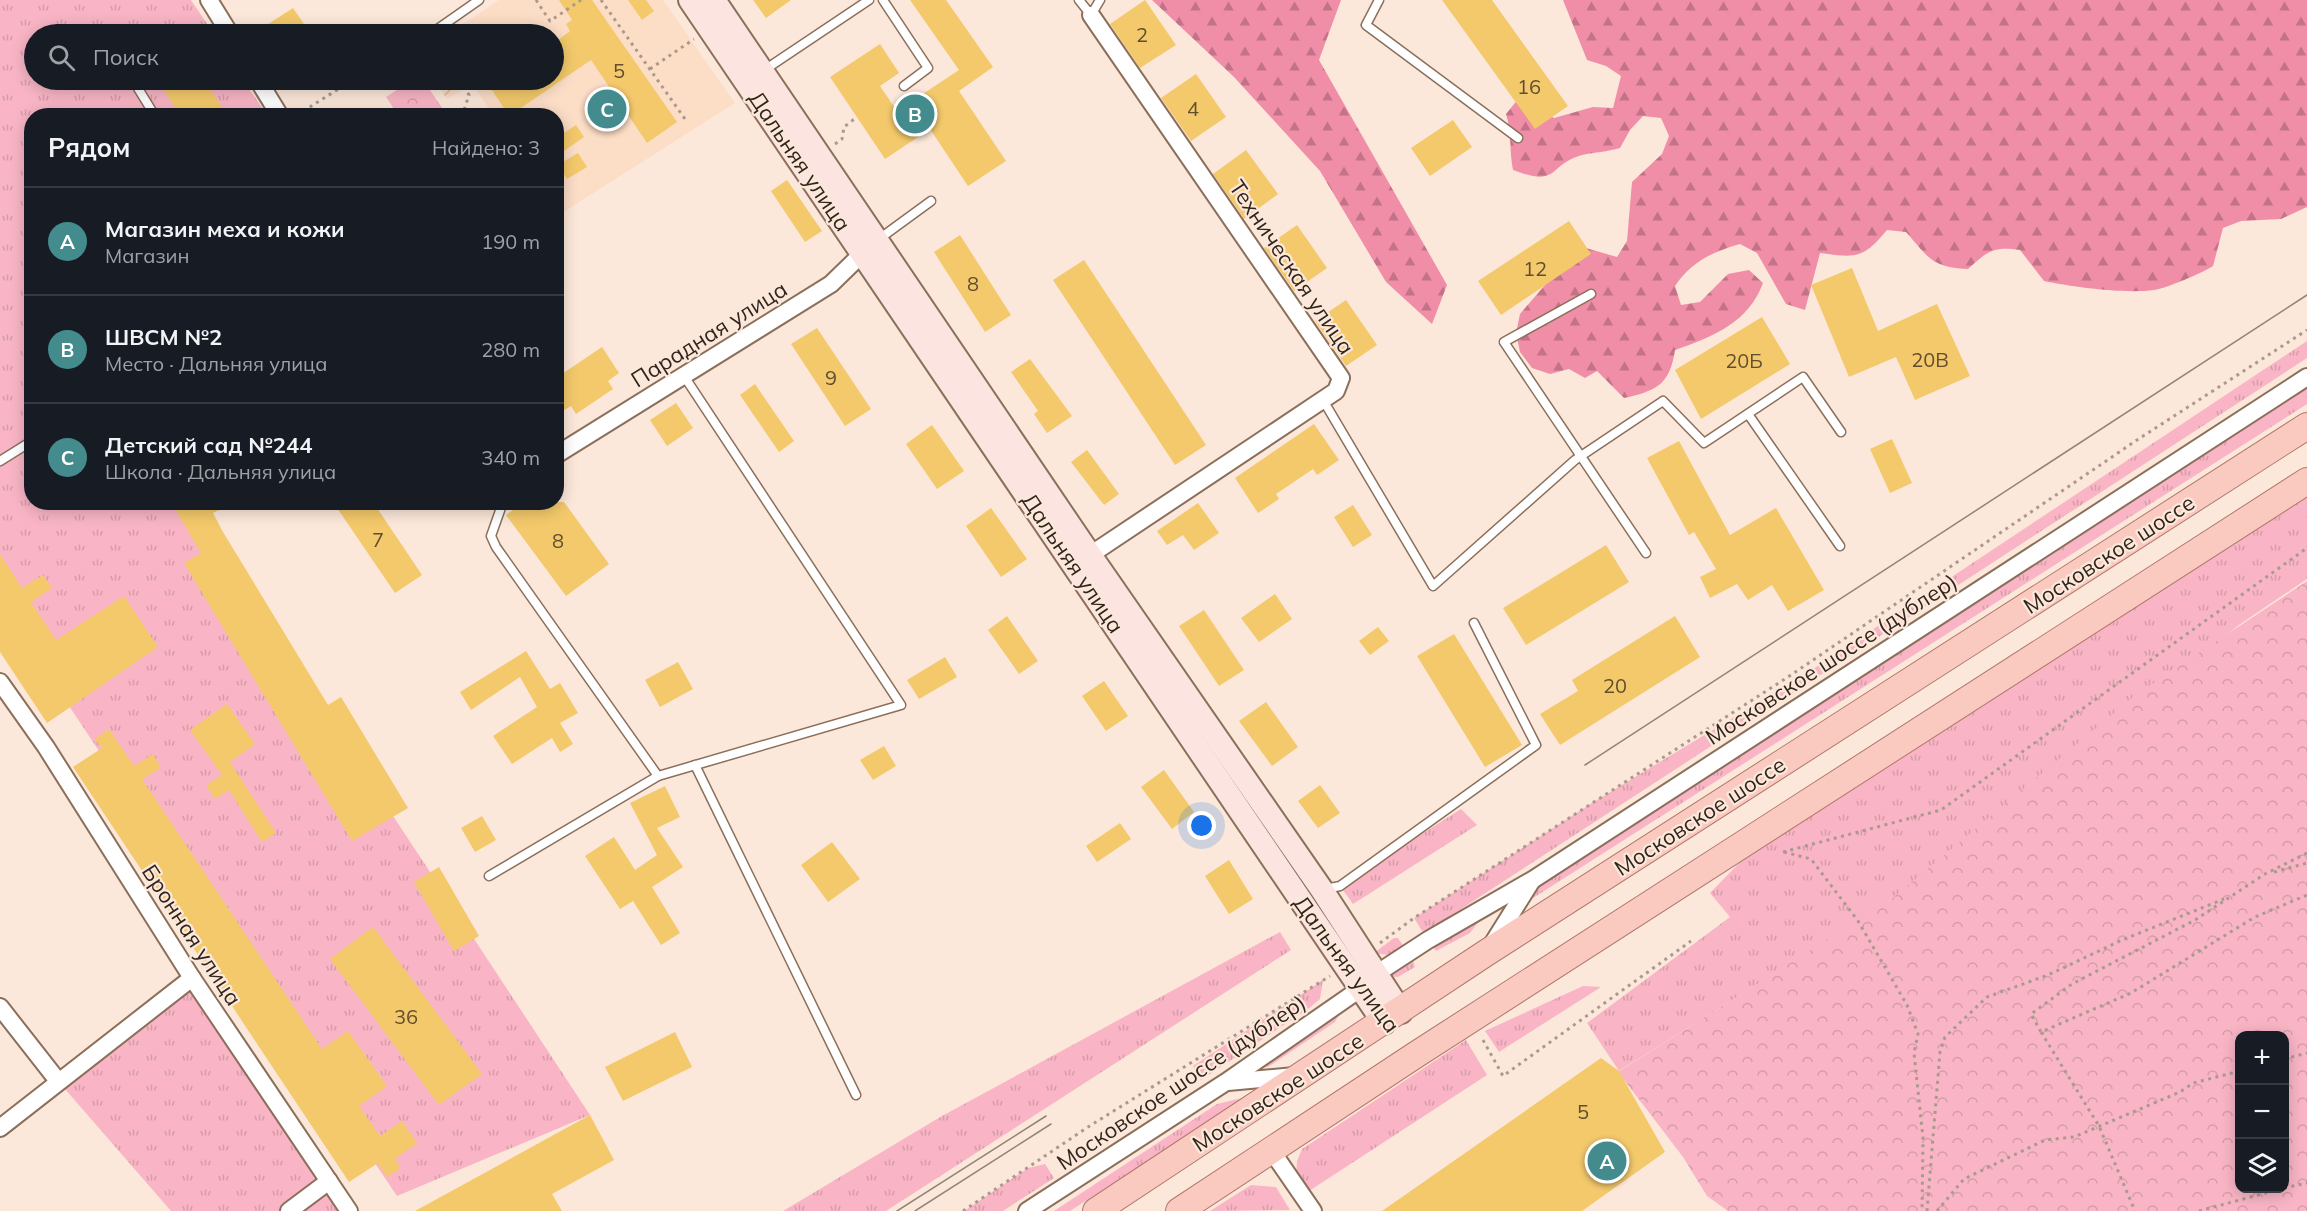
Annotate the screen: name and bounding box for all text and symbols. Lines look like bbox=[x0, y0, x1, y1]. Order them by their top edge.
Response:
house number: 2 bbox=[1136, 22, 1148, 47]
search box bbox=[24, 24, 564, 90]
icon: search bbox=[45, 41, 78, 74]
text: Поиск bbox=[93, 43, 159, 71]
house number: 5 bbox=[613, 58, 625, 83]
house number: 16 bbox=[1517, 74, 1541, 99]
pin: C bbox=[588, 86, 626, 132]
street label: Дальняя улица bbox=[743, 86, 857, 236]
pin: B bbox=[896, 92, 934, 136]
house number: 4 bbox=[1187, 96, 1199, 121]
text: Рядом bbox=[48, 131, 131, 164]
text: Найдено: 3 bbox=[432, 135, 540, 160]
street label: Техническая улица bbox=[1223, 174, 1361, 360]
text: Магазин меха и кожи bbox=[105, 215, 345, 243]
text: A bbox=[60, 229, 75, 254]
text: 190 m bbox=[481, 229, 540, 254]
text: Магазин bbox=[105, 243, 189, 268]
house number: 12 bbox=[1523, 256, 1547, 281]
house number: 8 bbox=[967, 271, 979, 296]
street label: Парадная улица bbox=[626, 275, 792, 393]
text: ШВСМ №2 bbox=[105, 323, 222, 351]
text: B bbox=[61, 337, 74, 362]
text: 280 m bbox=[481, 337, 540, 362]
house number: 20В bbox=[1911, 347, 1949, 372]
house number: 20Б bbox=[1725, 348, 1763, 373]
text: Место · Дальняя улица bbox=[105, 351, 327, 376]
house number: 9 bbox=[825, 365, 837, 390]
text: Детский сад №244 bbox=[105, 431, 312, 459]
text: C bbox=[61, 445, 74, 470]
text: 340 m bbox=[481, 445, 540, 470]
text: Школа · Дальняя улица bbox=[105, 459, 336, 484]
street label: Дальняя улица bbox=[1016, 488, 1130, 638]
street label: Московское шоссе bbox=[2018, 488, 2200, 620]
house number: 7 bbox=[372, 527, 384, 552]
house number: 8 bbox=[552, 528, 564, 553]
street label: Московское шоссе (дублер) bbox=[1700, 567, 1962, 751]
house number: 20 bbox=[1603, 673, 1627, 698]
street label: Московское шоссе bbox=[1609, 750, 1791, 882]
your location bbox=[1187, 811, 1216, 840]
street label: Бронная улица bbox=[136, 859, 248, 1011]
street label: Дальняя улица bbox=[1288, 890, 1406, 1038]
street label: Московское шоссе (дублер) bbox=[1052, 989, 1310, 1175]
house number: 36 bbox=[394, 1004, 418, 1029]
street label: Московское шоссе bbox=[1188, 1027, 1368, 1157]
map controls bbox=[2235, 1031, 2289, 1193]
button: + bbox=[2235, 1031, 2289, 1085]
button: − bbox=[2235, 1085, 2289, 1139]
house number: 5 bbox=[1577, 1099, 1589, 1124]
pin: A bbox=[1588, 1138, 1626, 1184]
button: layers bbox=[2235, 1139, 2289, 1193]

